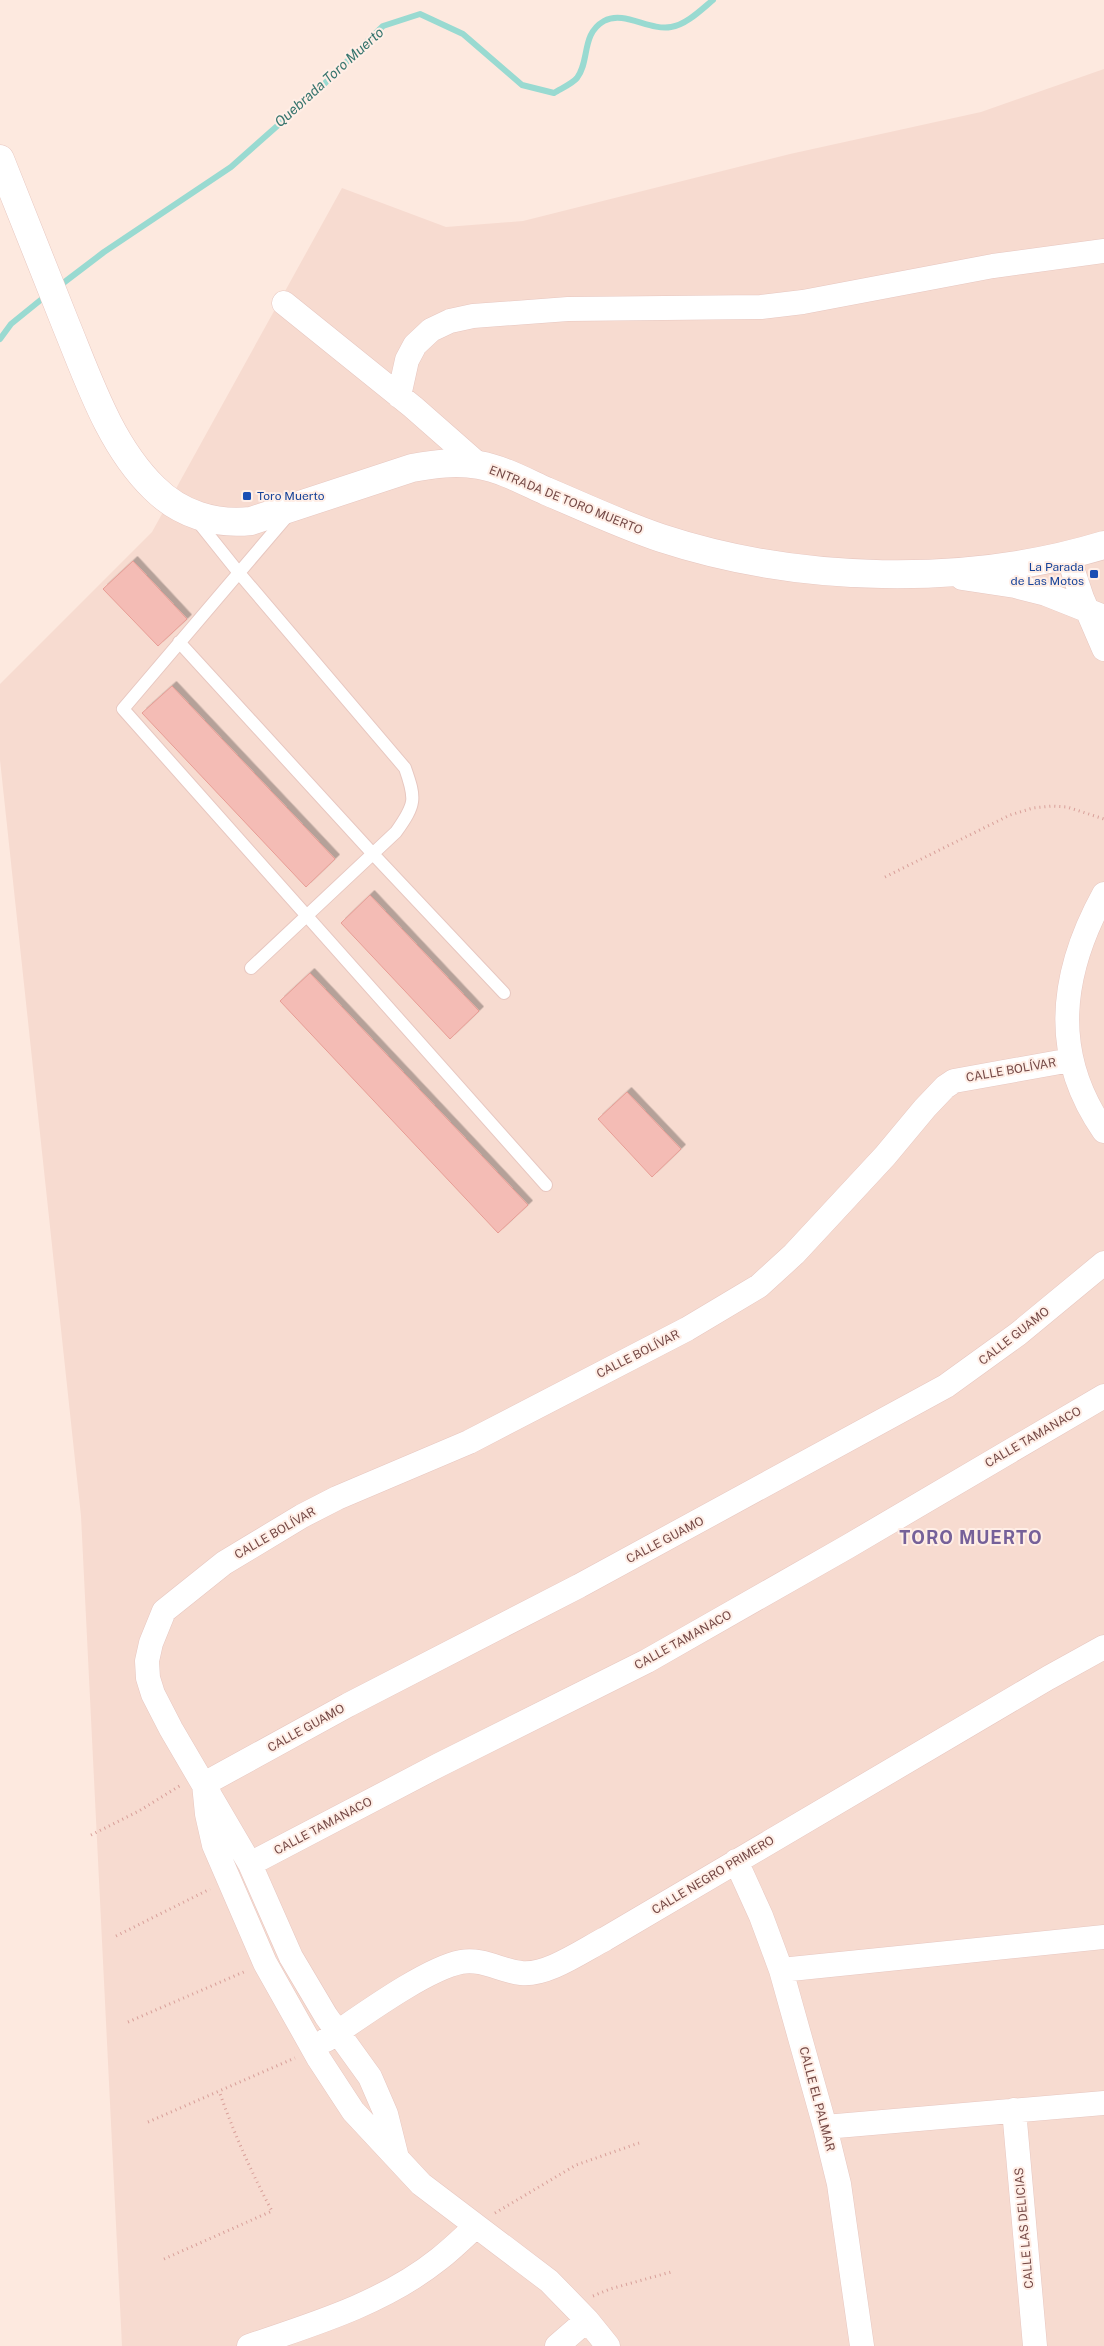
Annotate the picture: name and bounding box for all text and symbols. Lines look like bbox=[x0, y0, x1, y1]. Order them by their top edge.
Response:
water label: Quebrada Toro Muerto bbox=[271, 24, 387, 130]
street label: ENTRADA DE TORO MUERTO bbox=[487, 463, 645, 537]
place label: Toro Muerto bbox=[257, 489, 325, 503]
marker: Toro Muerto bbox=[241, 490, 253, 502]
place label: La Parada de Las Motos bbox=[1011, 560, 1084, 588]
marker: La Parada de Las Motos bbox=[1088, 568, 1100, 580]
street label: CALLE BOLÍVAR bbox=[965, 1055, 1057, 1085]
street label: CALLE GUAMO bbox=[976, 1304, 1052, 1368]
street label: CALLE BOLÍVAR bbox=[594, 1327, 682, 1381]
street label: CALLE TAMANACO bbox=[982, 1404, 1084, 1470]
street label: CALLE BOLÍVAR bbox=[232, 1504, 318, 1562]
street label: CALLE GUAMO bbox=[624, 1514, 706, 1566]
district label: TORO MUERTO bbox=[899, 1527, 1043, 1548]
street label: CALLE TAMANACO bbox=[632, 1607, 734, 1672]
street label: CALLE GUAMO bbox=[265, 1701, 347, 1755]
street label: CALLE TAMANACO bbox=[272, 1794, 374, 1858]
street label: CALLE NEGRO PRIMERO bbox=[649, 1833, 777, 1917]
street label: CALLE EL PALMAR bbox=[796, 2045, 838, 2153]
street label: CALLE LAS DELICIAS bbox=[1012, 2167, 1036, 2289]

